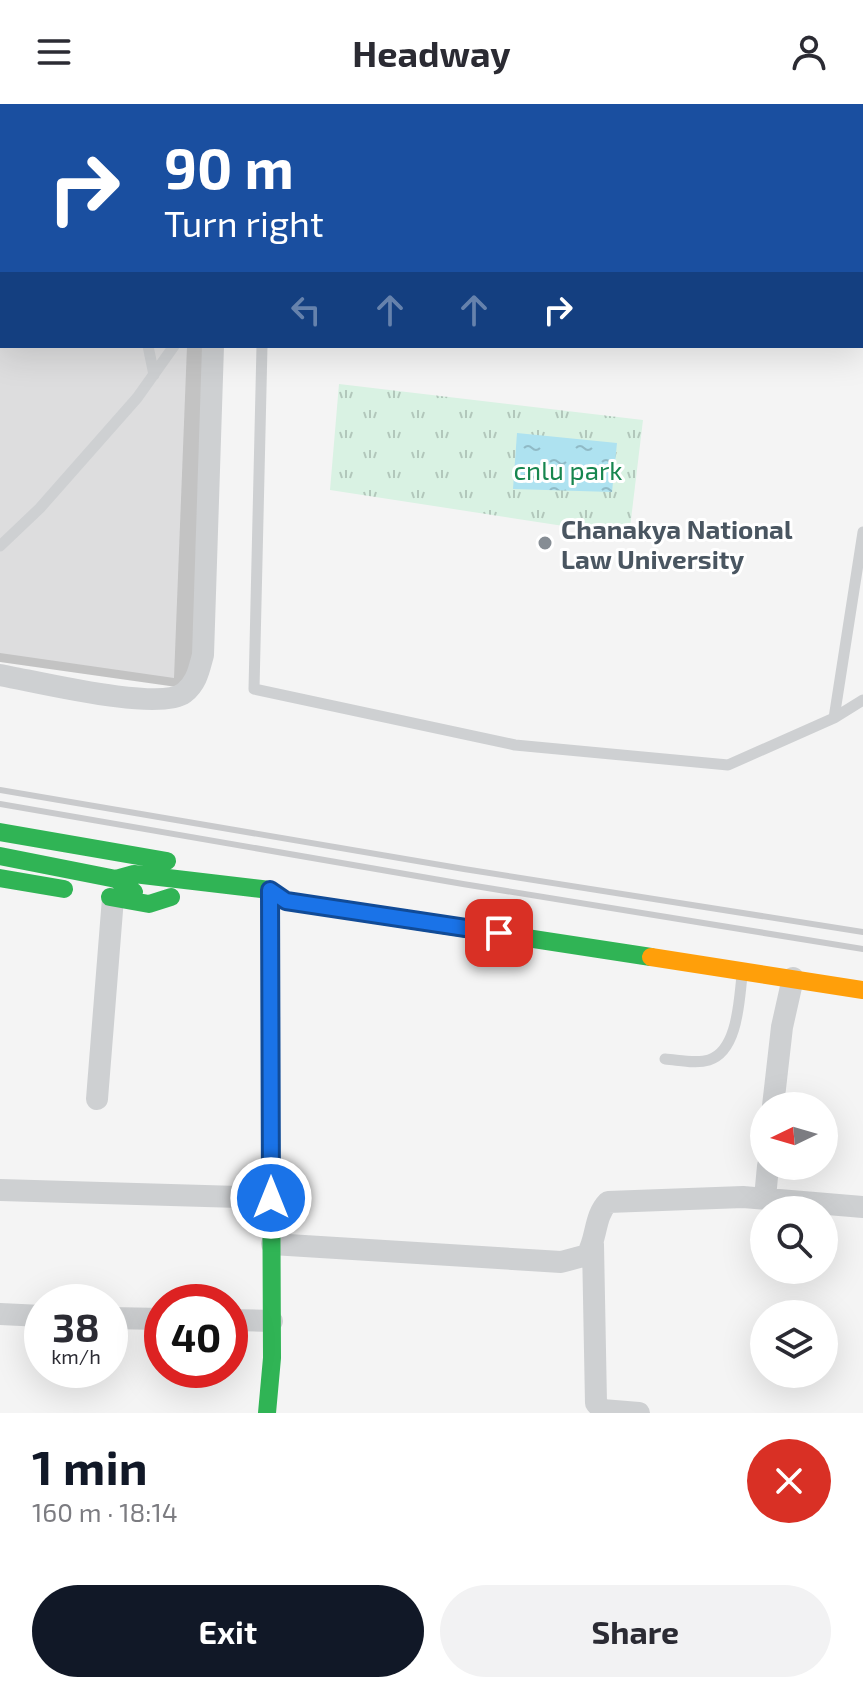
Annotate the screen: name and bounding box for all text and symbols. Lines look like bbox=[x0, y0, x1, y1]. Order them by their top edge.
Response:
icon: menu bbox=[32, 30, 76, 74]
icon: person bbox=[787, 30, 831, 74]
text: Headway bbox=[352, 31, 511, 74]
text: 90 m bbox=[164, 133, 294, 200]
icon: right bbox=[32, 136, 136, 240]
text: Turn right bbox=[164, 201, 324, 244]
icon: left bbox=[284, 288, 328, 332]
icon: ahead bbox=[368, 288, 412, 332]
icon: ahead bbox=[452, 288, 496, 332]
icon: right bbox=[536, 288, 580, 332]
park label: cnlu park bbox=[513, 454, 623, 485]
place label: Chanakya National Law University bbox=[561, 513, 793, 575]
marker: Chanakya National Law University bbox=[536, 534, 554, 552]
pin bbox=[465, 899, 533, 967]
icon: arrive bbox=[477, 911, 521, 955]
north arrow bbox=[750, 1092, 838, 1180]
map controls bbox=[750, 1092, 838, 1388]
position arrow bbox=[229, 1156, 313, 1240]
button: search bbox=[750, 1196, 838, 1284]
speed limit sign: 40 bbox=[144, 1284, 248, 1388]
button: layers bbox=[750, 1300, 838, 1388]
text: 38 bbox=[52, 1302, 100, 1350]
text: km/h bbox=[51, 1344, 101, 1368]
text: 1 min bbox=[32, 1437, 148, 1495]
button: close bbox=[747, 1439, 831, 1523]
text: 160 m · 18:14 bbox=[32, 1496, 178, 1527]
button: Exit bbox=[32, 1585, 424, 1677]
button: Share bbox=[440, 1585, 831, 1677]

